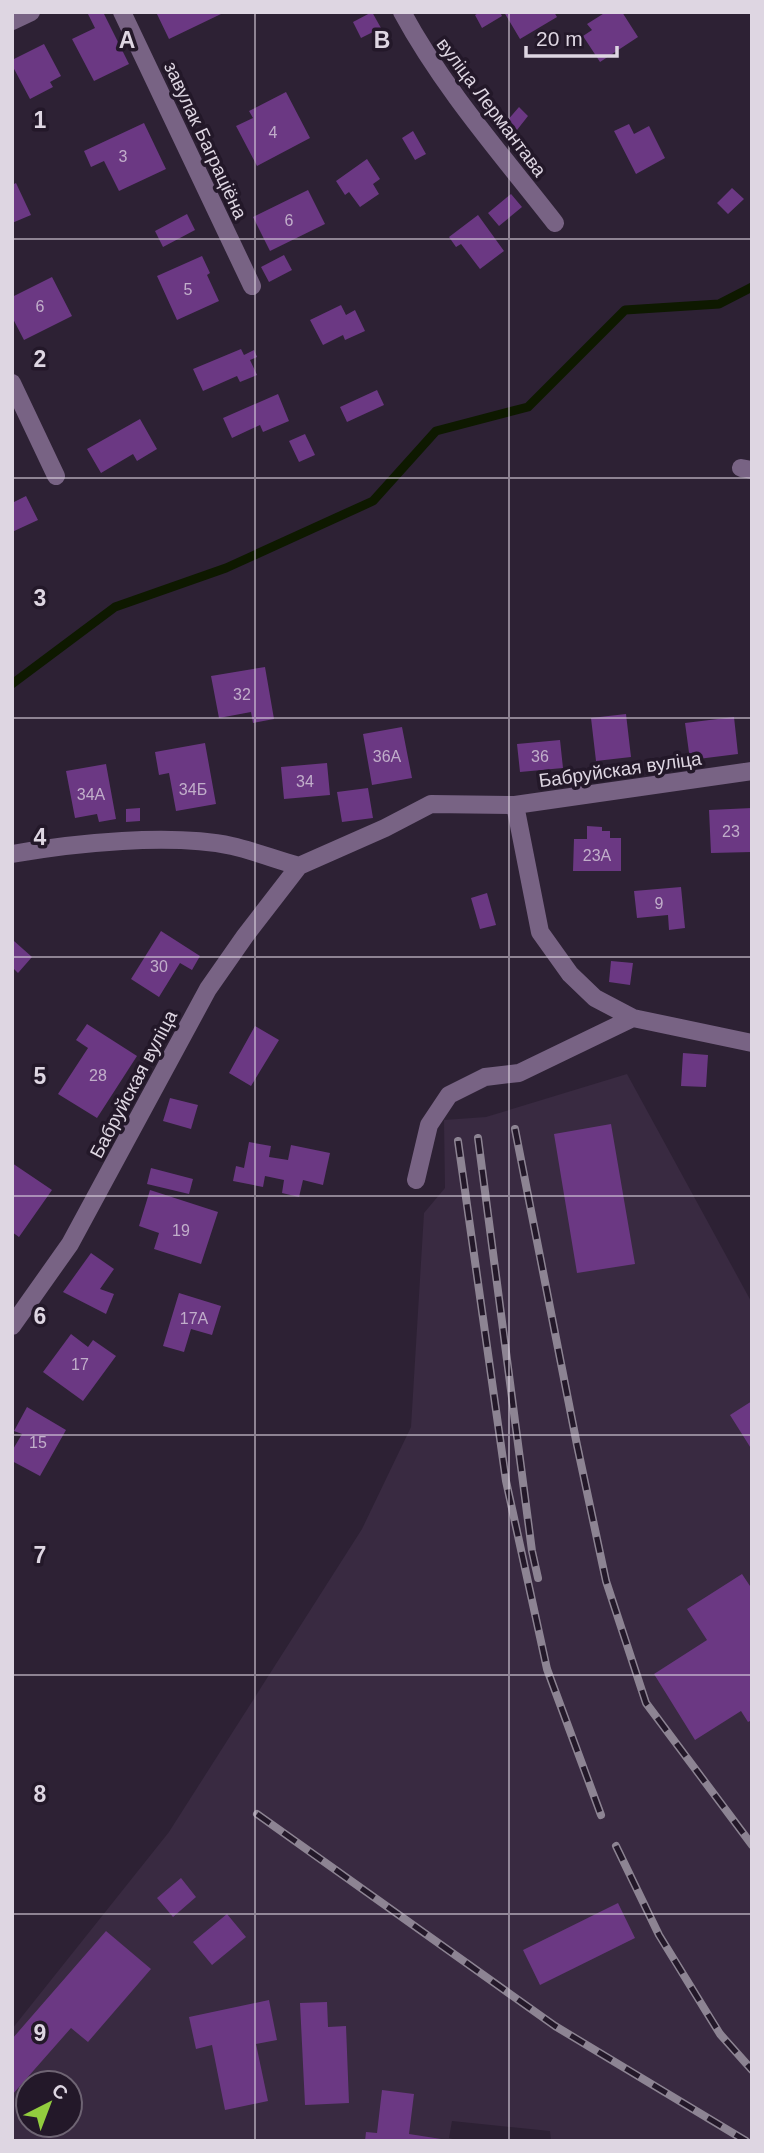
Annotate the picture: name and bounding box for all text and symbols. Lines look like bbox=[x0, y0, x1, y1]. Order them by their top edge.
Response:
scale bar bbox=[526, 14, 617, 58]
text: A bbox=[119, 27, 135, 53]
text: B bbox=[374, 27, 390, 53]
text: 20 m bbox=[536, 27, 583, 50]
street label: вуліца Лермантава bbox=[433, 34, 551, 181]
street label: завулак Баграціёна bbox=[160, 58, 251, 223]
text: 1 bbox=[34, 107, 47, 133]
house number: 4 bbox=[269, 124, 278, 141]
house number: 3 bbox=[119, 148, 128, 165]
house number: 6 bbox=[285, 212, 294, 229]
house number: 5 bbox=[184, 281, 193, 298]
house number: 6 bbox=[36, 298, 45, 315]
text: 2 bbox=[34, 346, 46, 372]
text: 3 bbox=[34, 585, 46, 611]
house number: 32 bbox=[233, 686, 251, 703]
house number: 36А bbox=[373, 748, 402, 765]
house number: 36 bbox=[531, 748, 549, 765]
street label: Бабруйская вуліца bbox=[537, 748, 703, 791]
house number: 34 bbox=[296, 773, 314, 790]
house number: 34Б bbox=[179, 781, 207, 798]
house number: 34А bbox=[77, 786, 106, 803]
house number: 23 bbox=[722, 823, 740, 840]
text: 4 bbox=[34, 824, 47, 850]
house number: 23А bbox=[583, 847, 612, 864]
house number: 9 bbox=[655, 895, 664, 912]
house number: 30 bbox=[150, 958, 168, 975]
street label: Бабруйская вуліца bbox=[86, 1006, 181, 1162]
text: 5 bbox=[34, 1063, 47, 1089]
house number: 28 bbox=[89, 1067, 107, 1084]
house number: 19 bbox=[172, 1222, 190, 1239]
text: 6 bbox=[34, 1303, 46, 1329]
house number: 17А bbox=[180, 1310, 209, 1327]
house number: 17 bbox=[71, 1356, 89, 1373]
house number: 15 bbox=[29, 1434, 47, 1451]
text: 7 bbox=[34, 1542, 46, 1568]
text: 8 bbox=[34, 1781, 47, 1807]
text: 9 bbox=[34, 2020, 46, 2046]
north arrow bbox=[14, 2069, 84, 2139]
text: С bbox=[48, 2079, 72, 2104]

